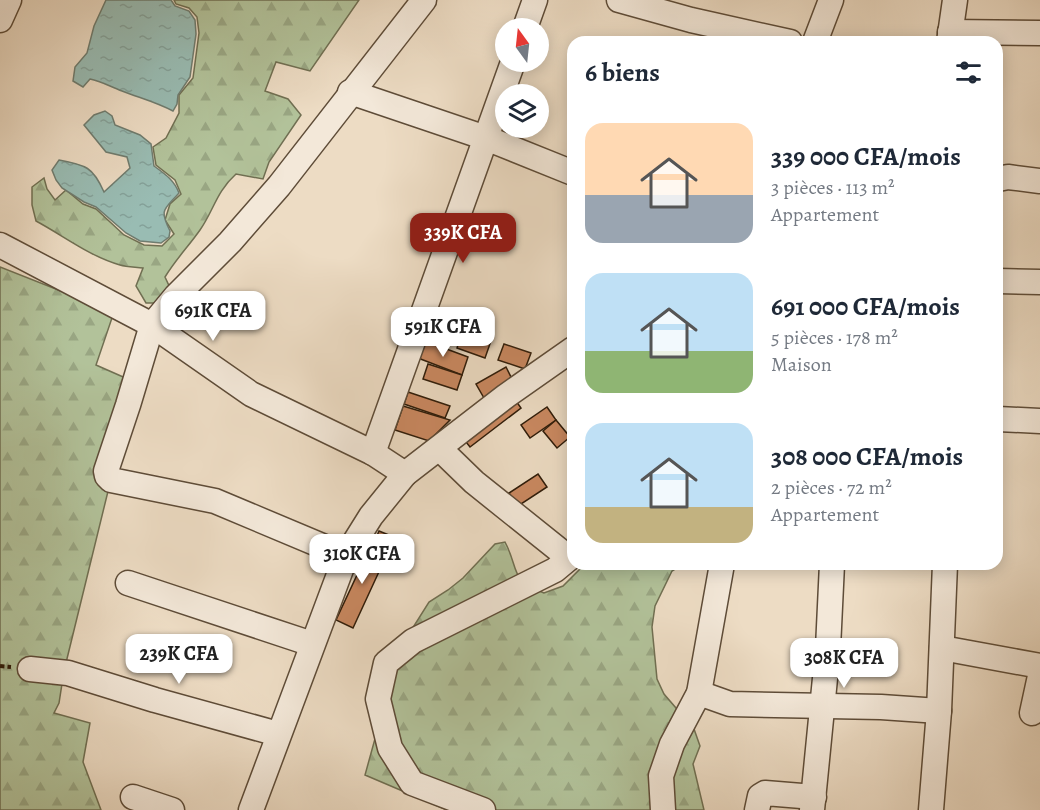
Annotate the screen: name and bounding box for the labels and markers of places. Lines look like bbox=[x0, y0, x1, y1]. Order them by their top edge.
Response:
pin: 339K CFA bbox=[401, 213, 525, 264]
pin: 691K CFA bbox=[151, 291, 275, 342]
pin: 591K CFA bbox=[381, 307, 505, 358]
pin: 310K CFA bbox=[300, 534, 424, 585]
pin: 239K CFA bbox=[117, 634, 241, 685]
pin: 308K CFA bbox=[782, 638, 906, 689]

